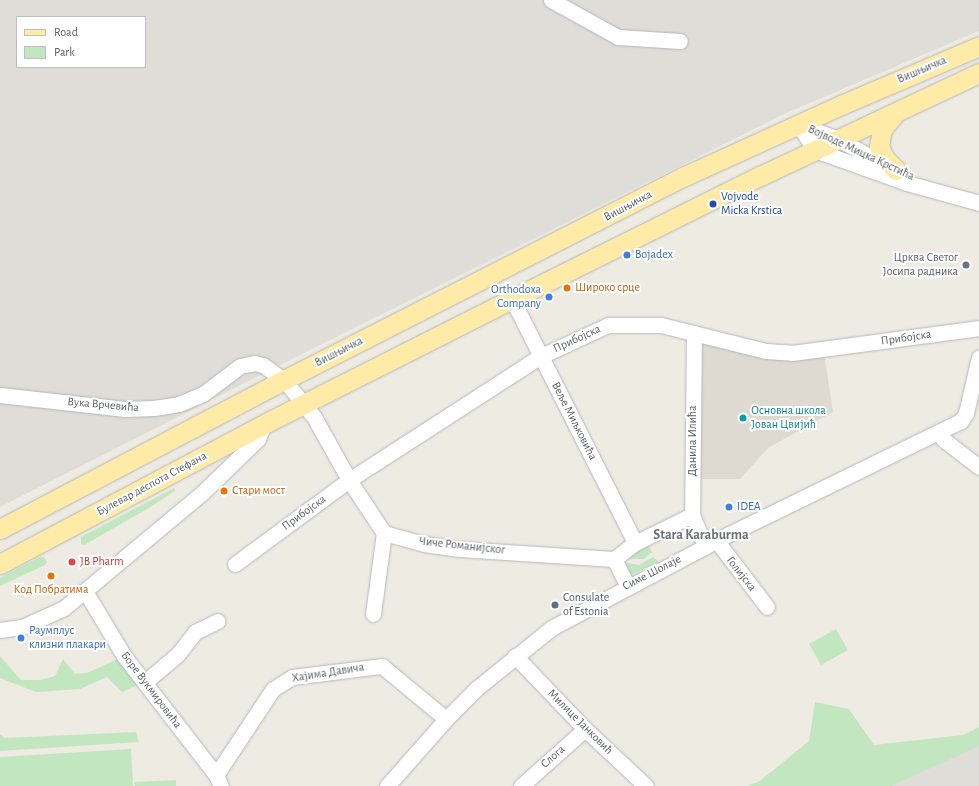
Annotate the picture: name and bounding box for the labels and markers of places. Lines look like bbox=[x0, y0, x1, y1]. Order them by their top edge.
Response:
place label: Vojvode Micka Krstica bbox=[721, 190, 782, 218]
marker: Vojvode Micka Krstica bbox=[708, 199, 718, 209]
place label: Bojadex bbox=[635, 248, 673, 262]
marker: Bojadex bbox=[622, 250, 632, 260]
place label: Црква Светог Јосипа радника bbox=[883, 251, 958, 279]
marker: Црква Светог Јосипа радника bbox=[961, 260, 971, 270]
place label: Широко срце bbox=[575, 281, 640, 295]
place label: Orthodoxa Company bbox=[491, 283, 541, 311]
marker: Широко срце bbox=[562, 283, 572, 293]
marker: Orthodoxa Company bbox=[544, 292, 554, 302]
place label: Основна школа Јован Цвијић bbox=[751, 404, 826, 432]
marker: Основна школа Јован Цвијић bbox=[738, 413, 748, 423]
place label: Стари мост bbox=[232, 484, 285, 498]
marker: Стари мост bbox=[219, 486, 229, 496]
place label: IDEA bbox=[737, 500, 761, 514]
marker: IDEA bbox=[724, 502, 734, 512]
place label: JB Pharm bbox=[80, 555, 124, 569]
marker: JB Pharm bbox=[67, 557, 77, 567]
marker: Код Побратима bbox=[46, 571, 56, 581]
place label: Код Побратима bbox=[14, 583, 88, 597]
place label: Consulate of Estonia bbox=[563, 591, 609, 619]
marker: Consulate of Estonia bbox=[550, 600, 560, 610]
place label: Раумплус клизни плакари bbox=[29, 624, 106, 652]
marker: Раумплус клизни плакари bbox=[16, 633, 26, 643]

